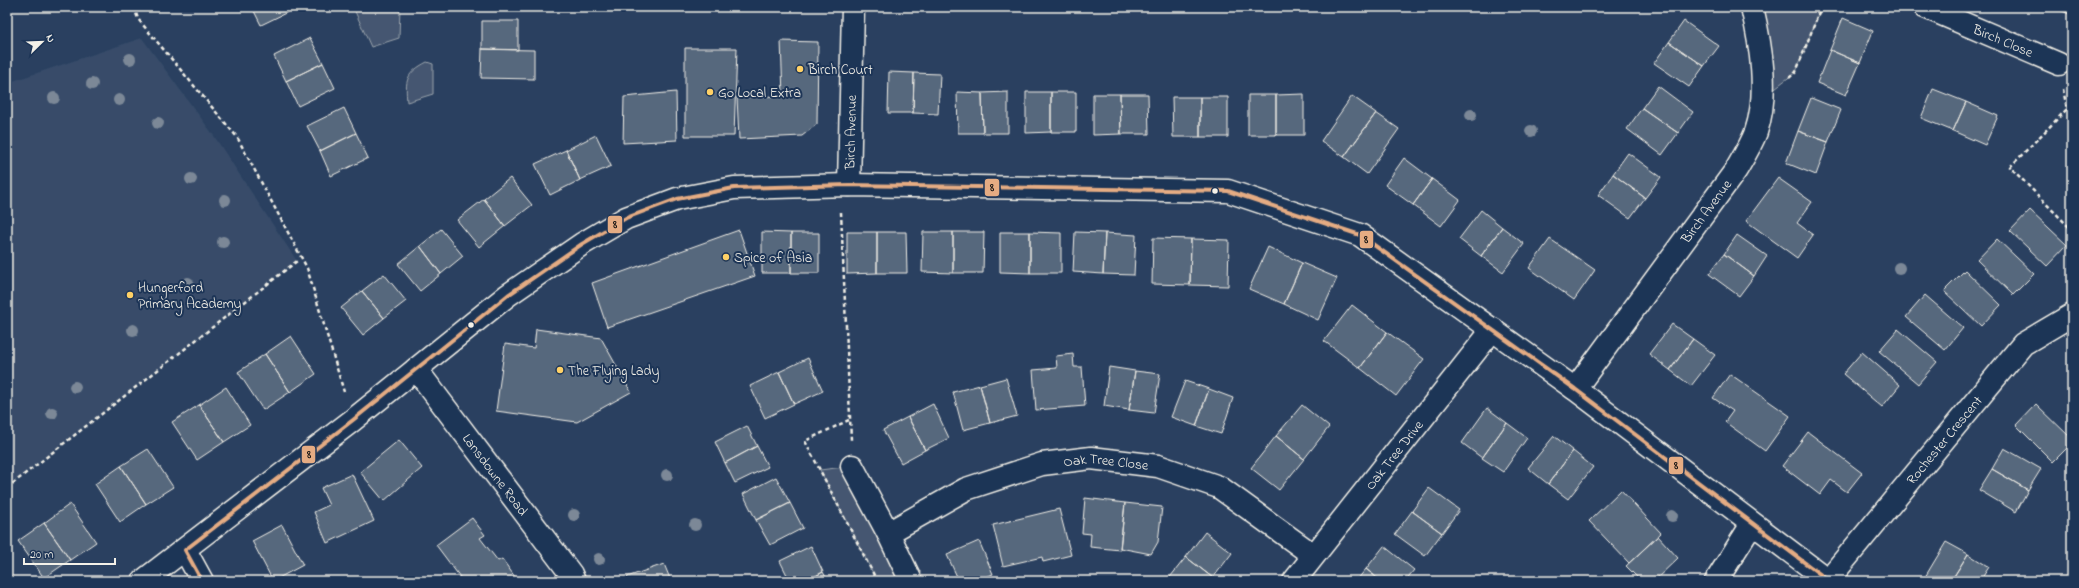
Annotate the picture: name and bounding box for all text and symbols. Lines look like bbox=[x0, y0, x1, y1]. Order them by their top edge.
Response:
street label: Birch Close bbox=[1968, 19, 2037, 64]
north arrow bbox=[22, 22, 62, 62]
text: N bbox=[41, 32, 59, 45]
place label: Birch Court bbox=[807, 60, 873, 81]
marker: Birch Court bbox=[795, 64, 805, 74]
place label: Go Local Extra bbox=[718, 83, 801, 104]
marker: Go Local Extra bbox=[705, 87, 715, 97]
street label: Birch Avenue bbox=[840, 94, 863, 171]
street label: Birch Avenue bbox=[1676, 175, 1738, 249]
line badge: 8 bbox=[984, 178, 1000, 197]
text: 8 bbox=[989, 180, 995, 196]
unlabelled marker bbox=[1210, 186, 1220, 196]
line badge: 8 bbox=[607, 215, 623, 234]
text: 8 bbox=[612, 217, 618, 233]
line badge: 8 bbox=[1359, 230, 1374, 249]
text: 8 bbox=[1363, 232, 1369, 248]
place label: Spice of Asia bbox=[734, 248, 812, 269]
marker: Spice of Asia bbox=[721, 252, 731, 262]
place label: Hungerford Primary Academy bbox=[138, 278, 242, 316]
marker: Hungerford Primary Academy bbox=[125, 290, 135, 300]
unlabelled marker bbox=[466, 320, 476, 330]
place label: The Flying Lady bbox=[568, 361, 659, 383]
marker: The Flying Lady bbox=[555, 365, 565, 375]
street label: Rochester Crescent bbox=[1902, 391, 1988, 490]
street label: Oak Tree Drive bbox=[1361, 416, 1430, 495]
street label: Lansdowne Road bbox=[456, 430, 533, 521]
line badge: 8 bbox=[301, 445, 316, 464]
text: 8 bbox=[306, 447, 312, 463]
street label: Oak Tree Close bbox=[1062, 449, 1150, 477]
line badge: 8 bbox=[1668, 456, 1684, 475]
text: 8 bbox=[1673, 458, 1679, 474]
scale bar bbox=[24, 540, 115, 566]
text: 20 m bbox=[30, 546, 53, 564]

